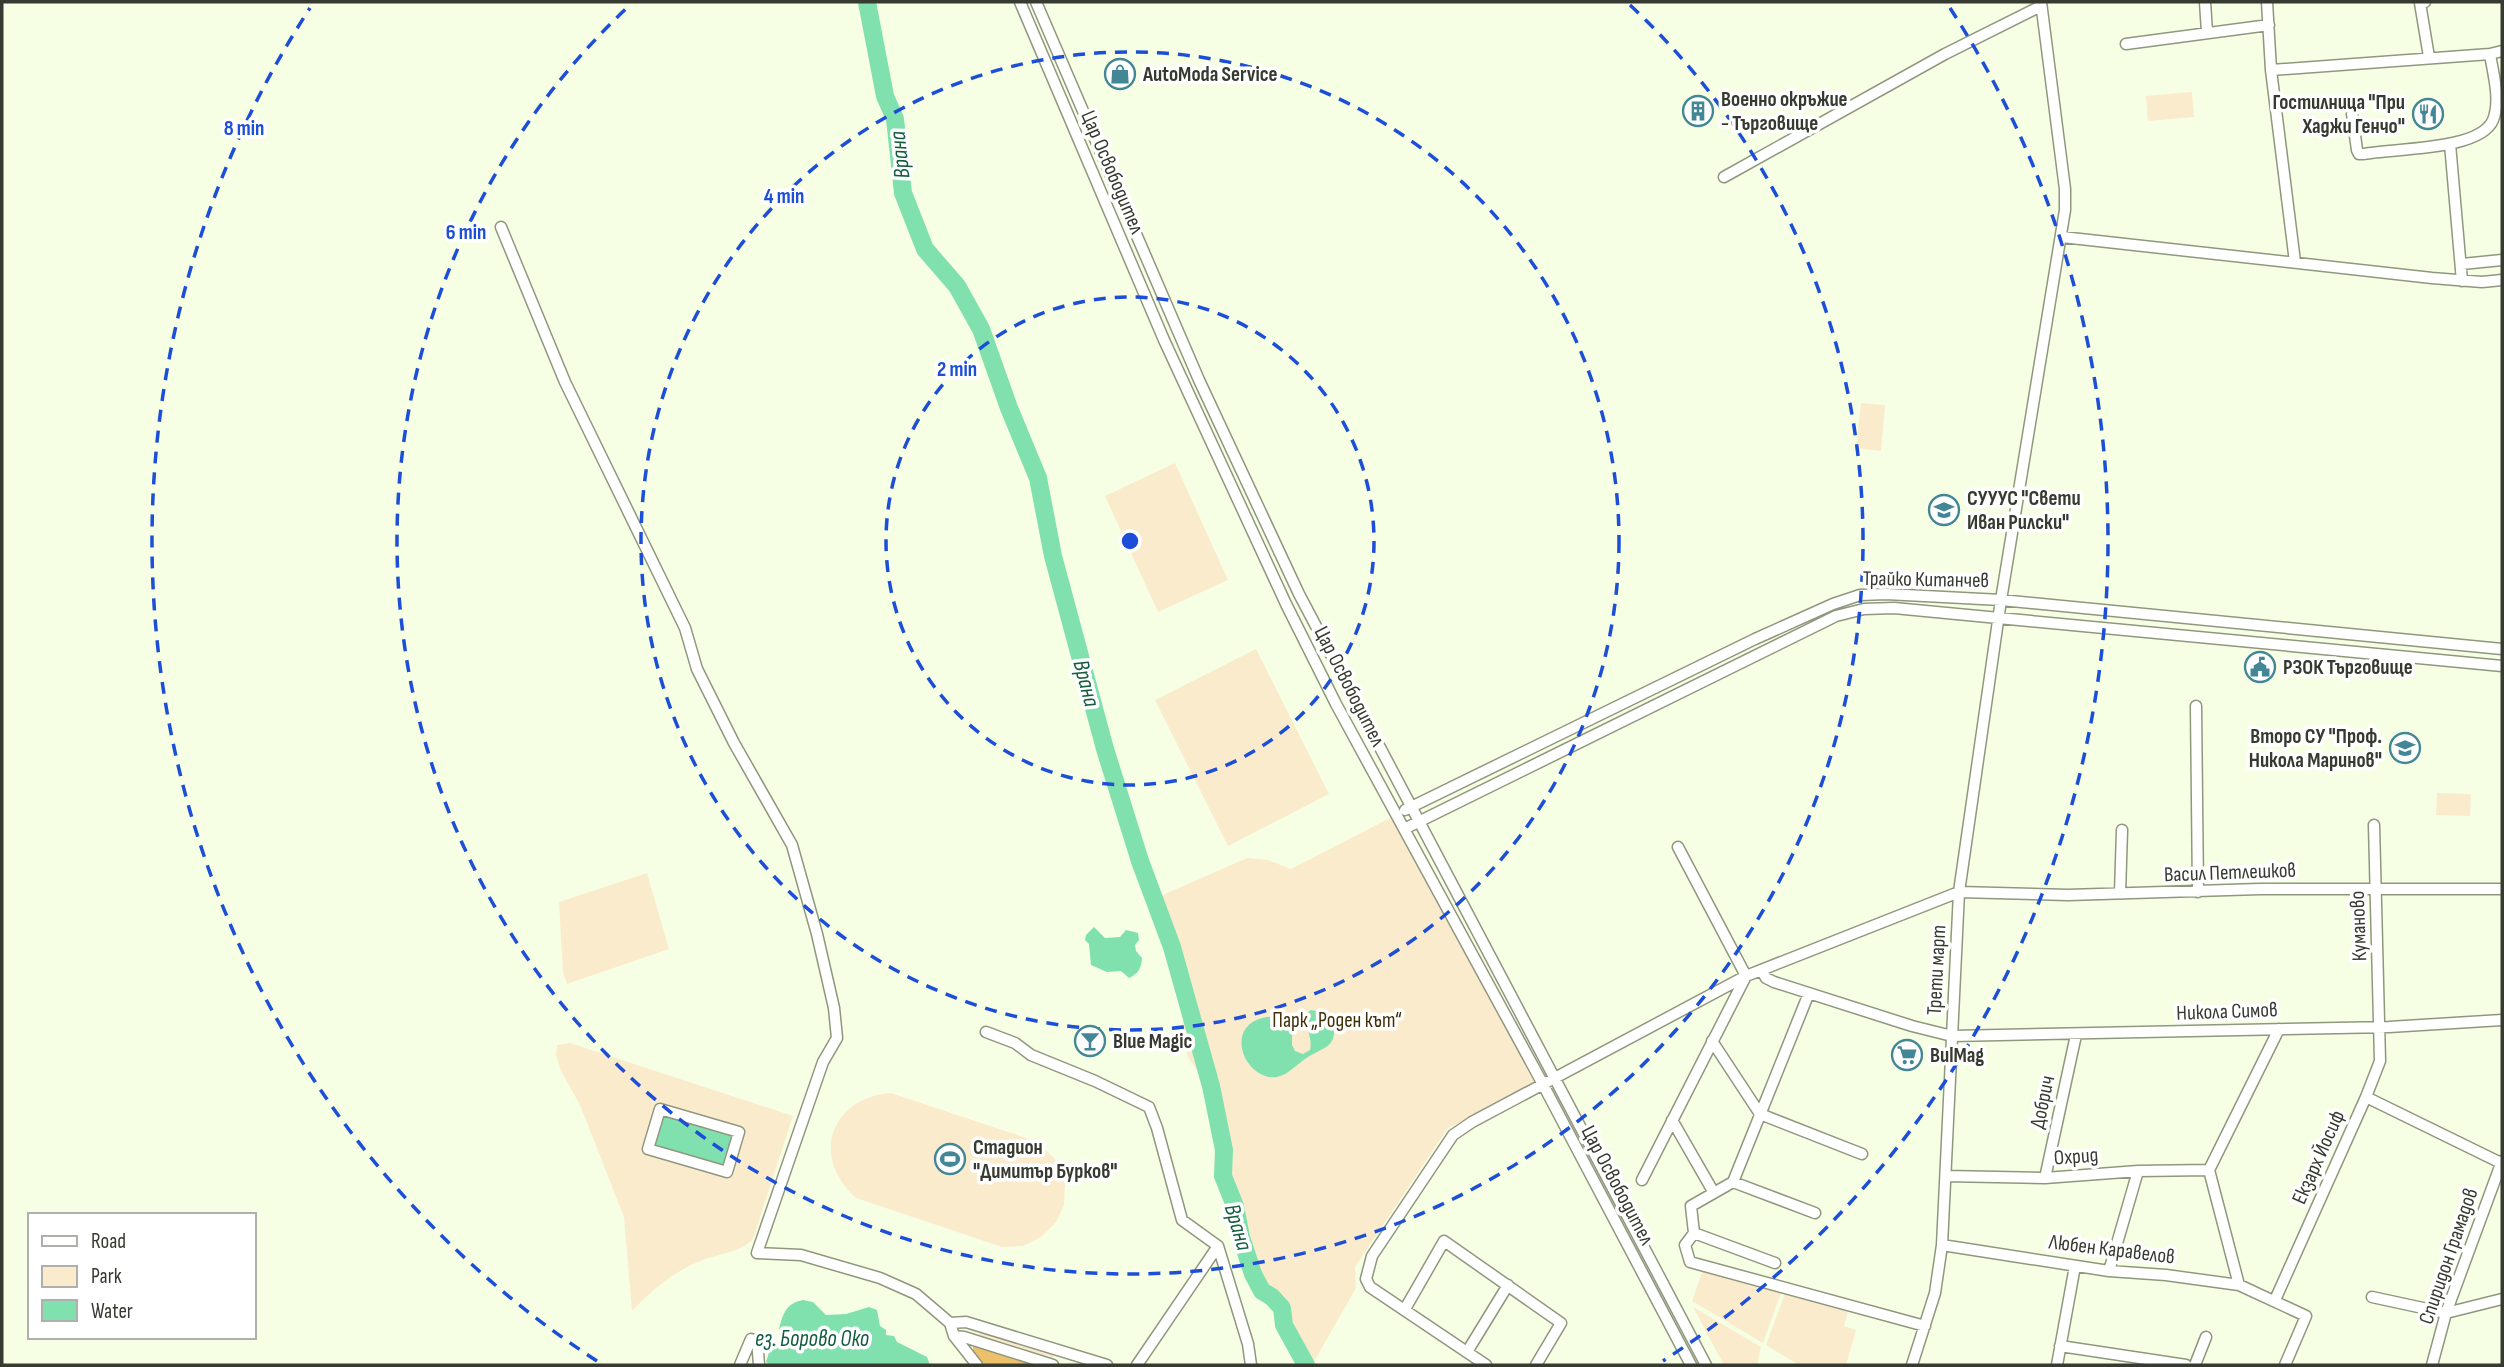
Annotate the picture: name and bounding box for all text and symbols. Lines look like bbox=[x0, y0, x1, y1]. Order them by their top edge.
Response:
shop icon: AutoModa Service bbox=[1103, 57, 1137, 91]
place label: AutoModa Service bbox=[1142, 62, 1278, 87]
place label: Военно окръжие - Търговище bbox=[1721, 87, 1848, 136]
place label: Гостилница "При Хаджи Генчо" bbox=[2273, 90, 2405, 139]
building icon: Военно окръжие - Търговище bbox=[1681, 94, 1715, 128]
restaurant icon: Гостилница "При Хаджи Генчо" bbox=[2411, 97, 2445, 131]
street label: Цар Освободител bbox=[1075, 107, 1150, 238]
text: 8 min bbox=[224, 116, 264, 141]
water label: Врана bbox=[884, 129, 916, 180]
text: 4 min bbox=[764, 184, 804, 209]
text: 6 min bbox=[446, 220, 486, 245]
text: 2 min bbox=[937, 357, 977, 382]
place label: СУУУС "Свети Иван Рилски" bbox=[1967, 486, 2081, 535]
school or university icon: СУУУС "Свети Иван Рилски" bbox=[1927, 493, 1961, 527]
centre of rings bbox=[1118, 529, 1142, 553]
street label: Трайко Китанчев bbox=[1863, 566, 1989, 593]
street label: Цар Освободител bbox=[1309, 622, 1391, 751]
public building icon: РЗОК Търговище bbox=[2243, 650, 2277, 684]
place label: РЗОК Търговище bbox=[2283, 655, 2413, 680]
water label: Врана bbox=[1066, 657, 1106, 710]
place label: Второ СУ "Проф. Никола Маринов" bbox=[2249, 724, 2382, 773]
school or university icon: Второ СУ "Проф. Никола Маринов" bbox=[2388, 731, 2422, 765]
street label: Васил Петлешков bbox=[2163, 858, 2297, 887]
street label: Куманово bbox=[2345, 890, 2372, 962]
street label: Трети март bbox=[1922, 924, 1951, 1016]
street label: Никола Симов bbox=[2176, 997, 2278, 1026]
park label: Парк „Роден кът“ bbox=[1272, 1008, 1402, 1033]
bar icon: Blue Magic bbox=[1073, 1024, 1107, 1058]
place label: Blue Magic bbox=[1113, 1029, 1193, 1054]
supermarket icon: BulMag bbox=[1890, 1038, 1924, 1072]
place label: BulMag bbox=[1930, 1043, 1984, 1068]
street label: Добрич bbox=[2025, 1073, 2060, 1131]
street label: Екзарх Йосиф bbox=[2287, 1107, 2350, 1208]
street label: Цар Освободител bbox=[1576, 1121, 1660, 1250]
place label: Стадион "Димитър Бурков" bbox=[973, 1135, 1118, 1184]
sports icon: Стадион "Димитър Бурков" bbox=[933, 1142, 967, 1176]
street label: Охрид bbox=[2053, 1142, 2099, 1171]
street label: Спиридон Грамадов bbox=[2414, 1185, 2483, 1327]
water label: Врана bbox=[1218, 1201, 1259, 1255]
legend bbox=[28, 1213, 256, 1339]
text: Road bbox=[91, 1229, 126, 1254]
street label: Любен Каравелов bbox=[2047, 1229, 2176, 1270]
text: Park bbox=[91, 1264, 122, 1289]
text: Water bbox=[91, 1299, 133, 1324]
water label: ез. Борово Око bbox=[755, 1325, 870, 1353]

